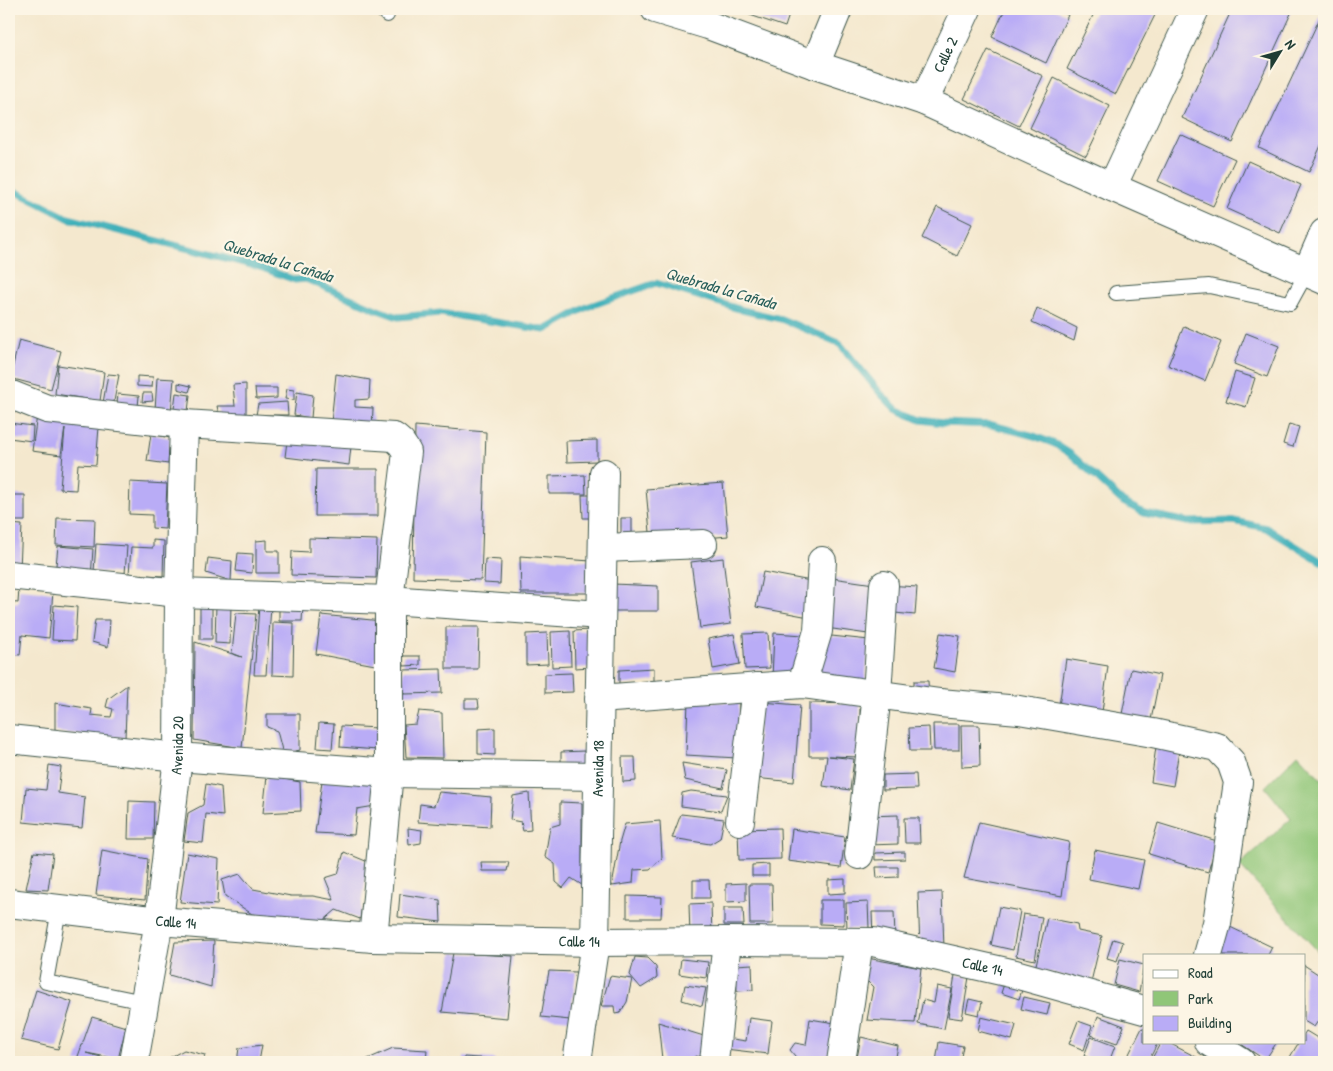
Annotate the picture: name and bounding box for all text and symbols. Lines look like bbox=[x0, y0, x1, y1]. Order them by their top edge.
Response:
north arrow bbox=[1256, 28, 1306, 78]
street label: Calle 2 bbox=[928, 33, 963, 76]
text: N bbox=[1281, 35, 1301, 53]
water label: Quebrada la Cañada bbox=[220, 233, 337, 288]
water label: Quebrada la Cañada bbox=[663, 262, 780, 315]
street label: Avenida 20 bbox=[165, 716, 188, 776]
street label: Avenida 18 bbox=[587, 740, 609, 797]
street label: Calle 14 bbox=[155, 910, 198, 934]
street label: Calle 14 bbox=[558, 930, 600, 952]
street label: Calle 14 bbox=[960, 951, 1005, 981]
legend bbox=[1143, 954, 1306, 1044]
text: Road bbox=[1188, 962, 1213, 983]
text: Park bbox=[1188, 988, 1213, 1009]
text: Building bbox=[1188, 1012, 1232, 1033]

